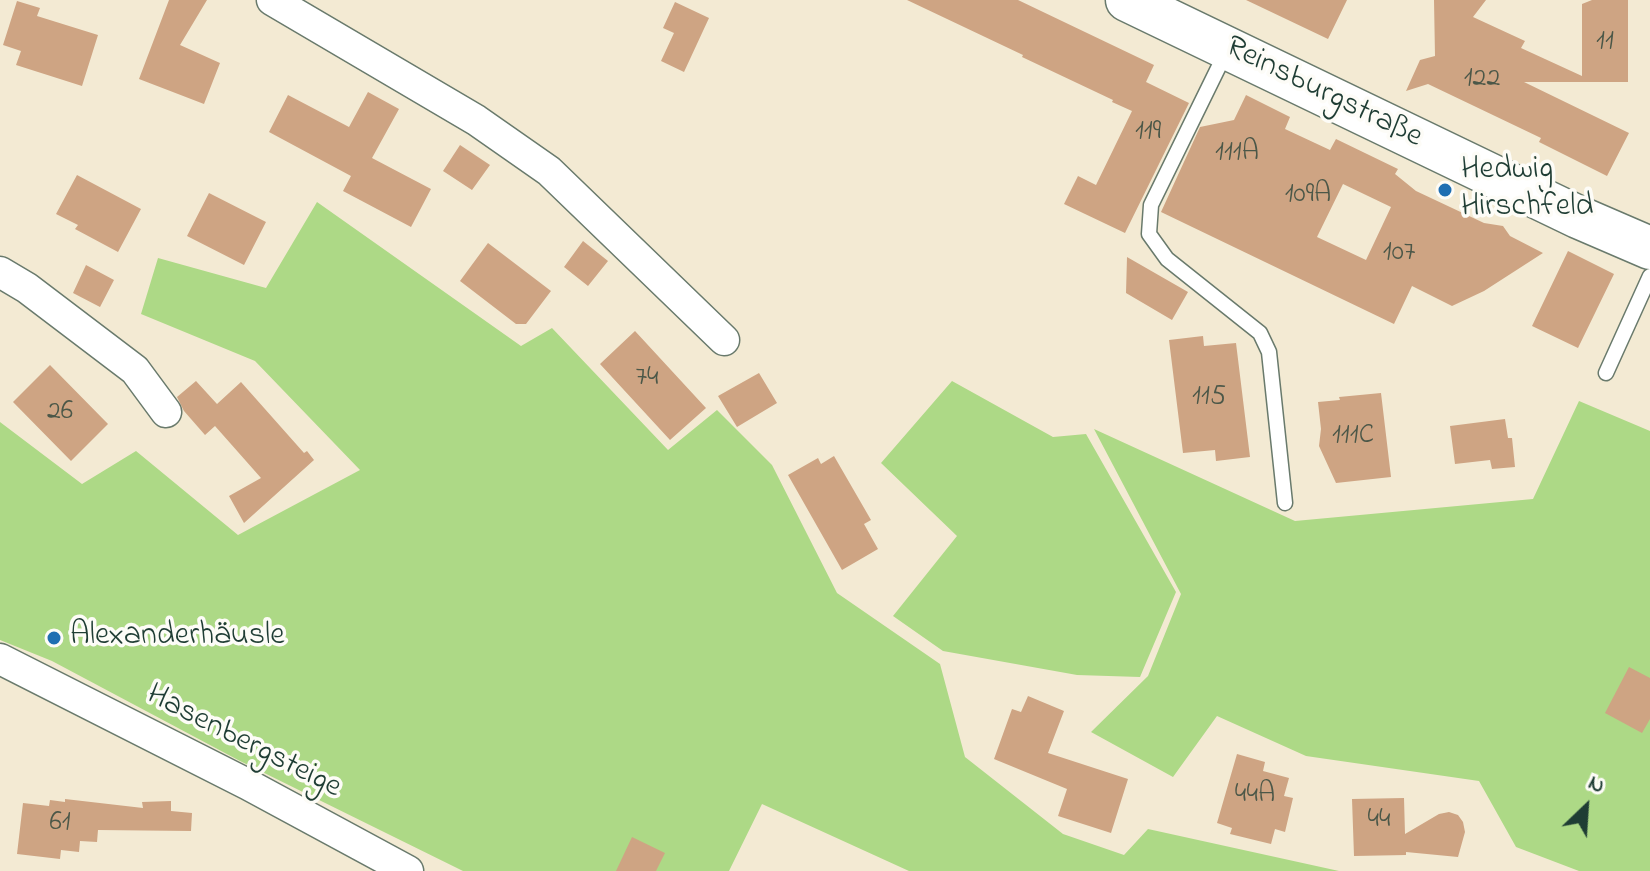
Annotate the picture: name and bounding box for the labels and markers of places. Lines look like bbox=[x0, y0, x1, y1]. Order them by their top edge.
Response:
place label: Hedwig Hirschfeld bbox=[1461, 153, 1594, 228]
marker: Hedwig Hirschfeld bbox=[1436, 181, 1454, 199]
place label: Alexanderhäusle bbox=[70, 619, 285, 657]
marker: Alexanderhäusle bbox=[45, 629, 63, 647]

